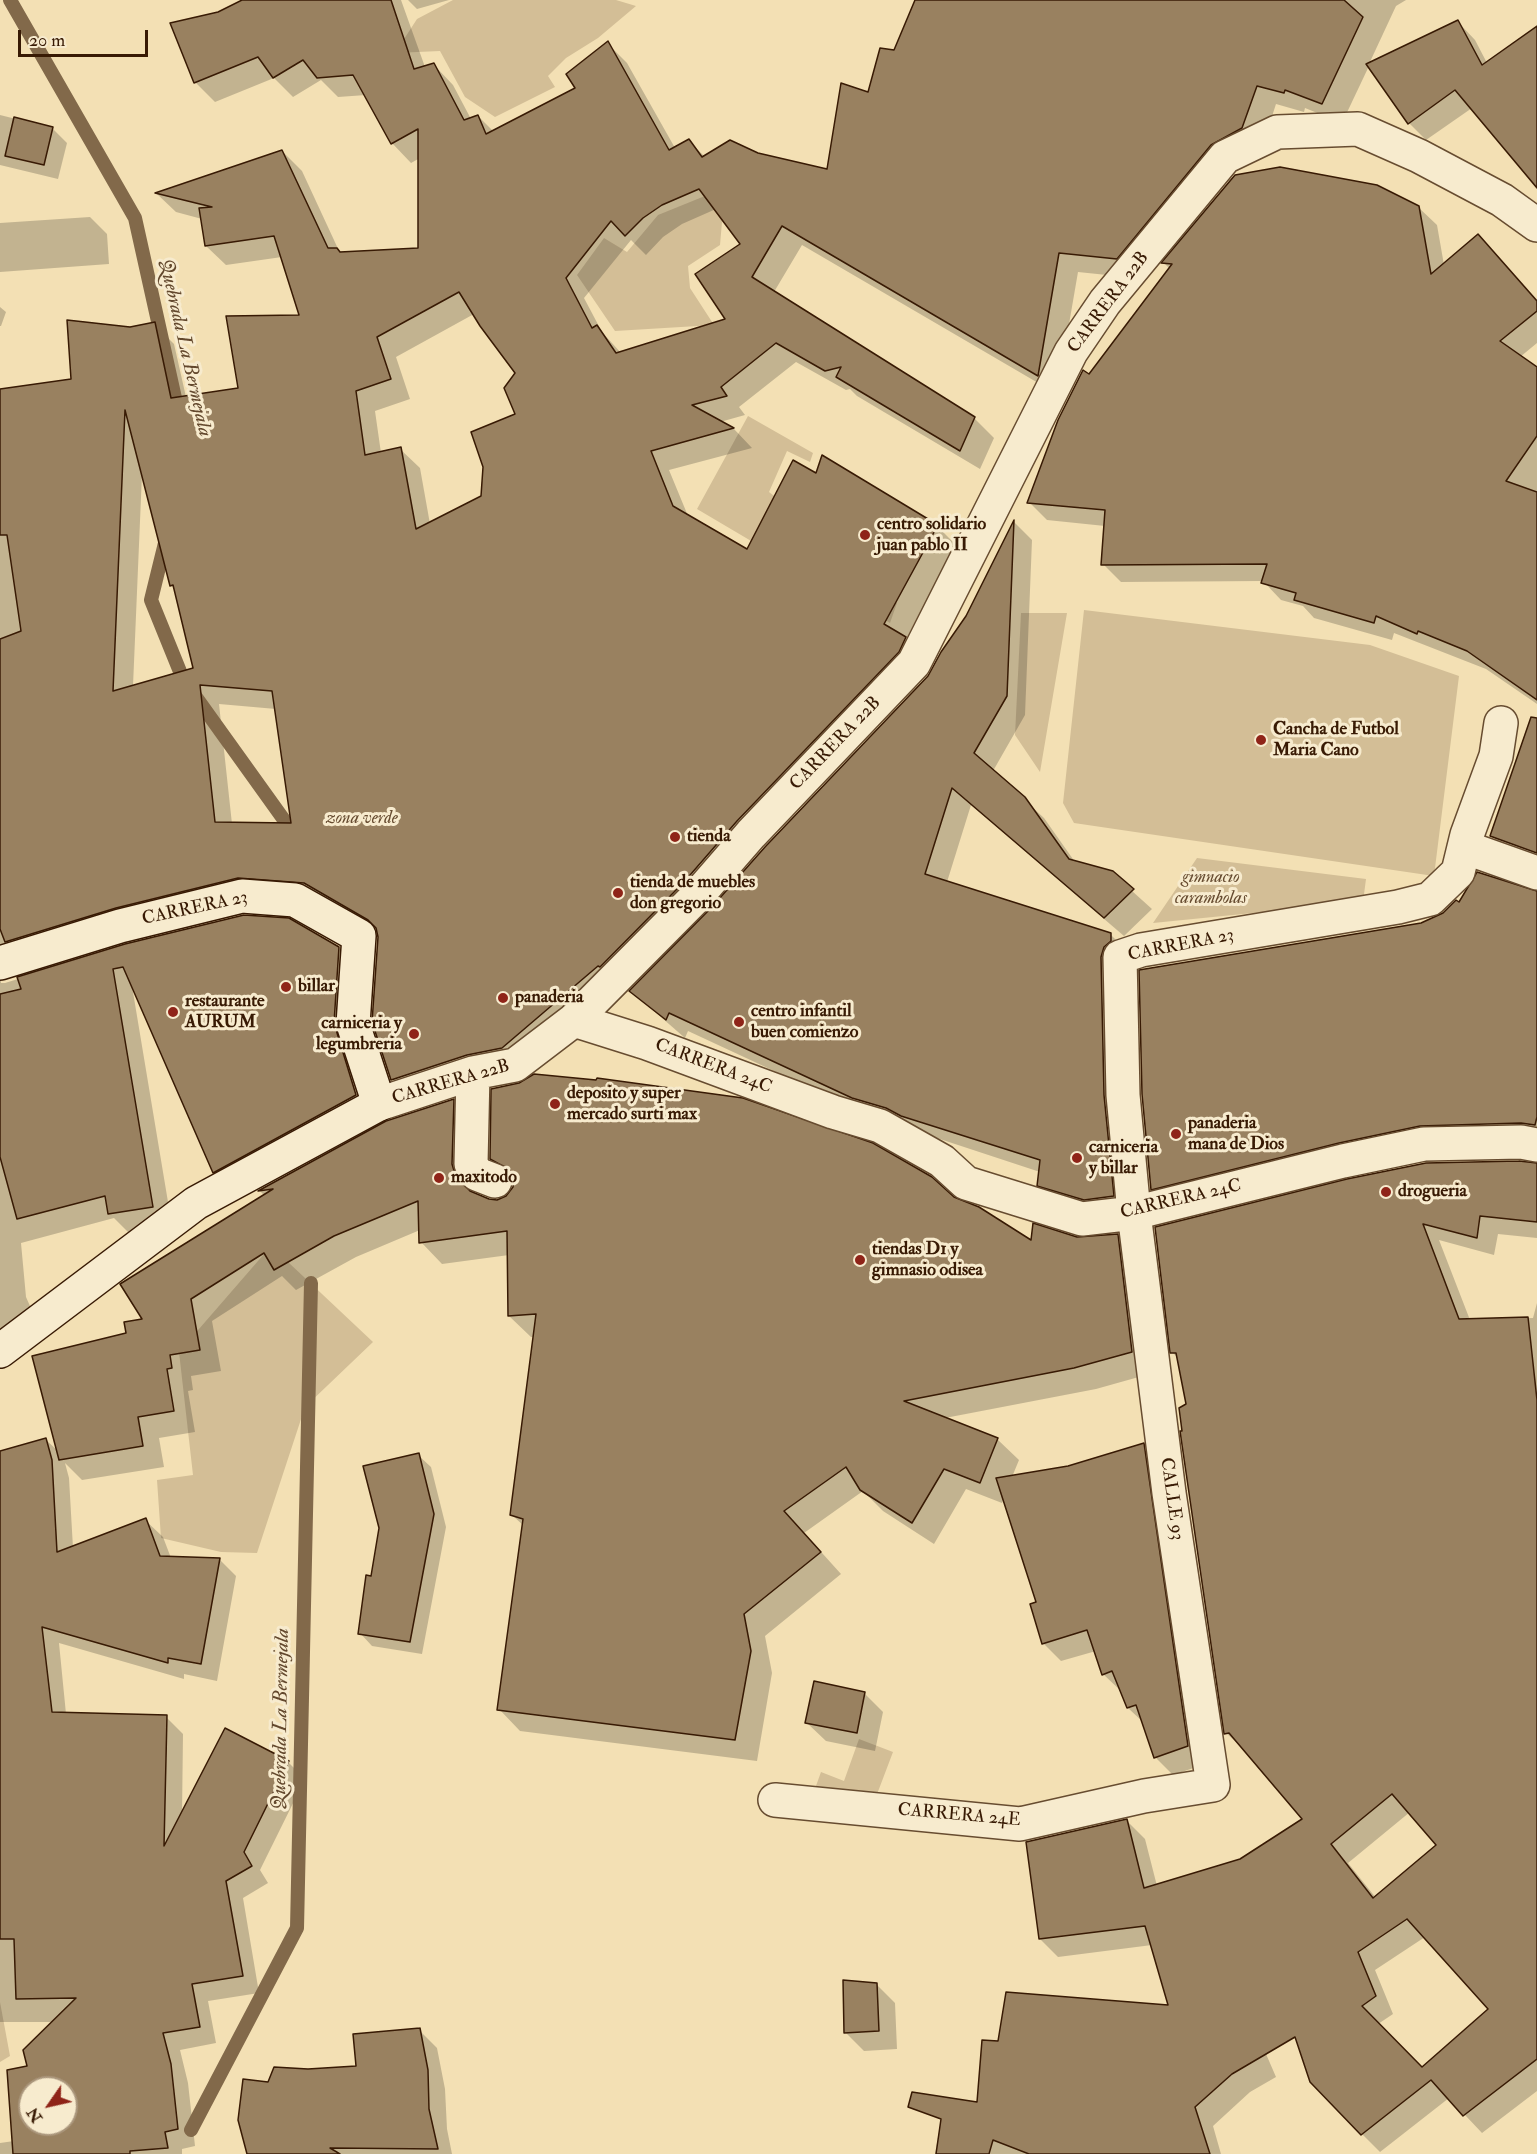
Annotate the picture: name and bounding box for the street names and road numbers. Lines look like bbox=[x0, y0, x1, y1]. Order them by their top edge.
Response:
street label: CARRERA 22B bbox=[1064, 248, 1154, 358]
street label: CARRERA 22B bbox=[786, 693, 886, 795]
street label: CARRERA 23 bbox=[140, 887, 250, 931]
street label: CARRERA 23 bbox=[1126, 925, 1236, 967]
street label: CARRERA 24C bbox=[651, 1035, 775, 1099]
street label: CARRERA 22B bbox=[390, 1056, 512, 1110]
street label: CARRERA 24C bbox=[1118, 1176, 1244, 1224]
street label: CALLE 93 bbox=[1154, 1456, 1188, 1542]
street label: CARRERA 24E bbox=[897, 1800, 1021, 1832]

